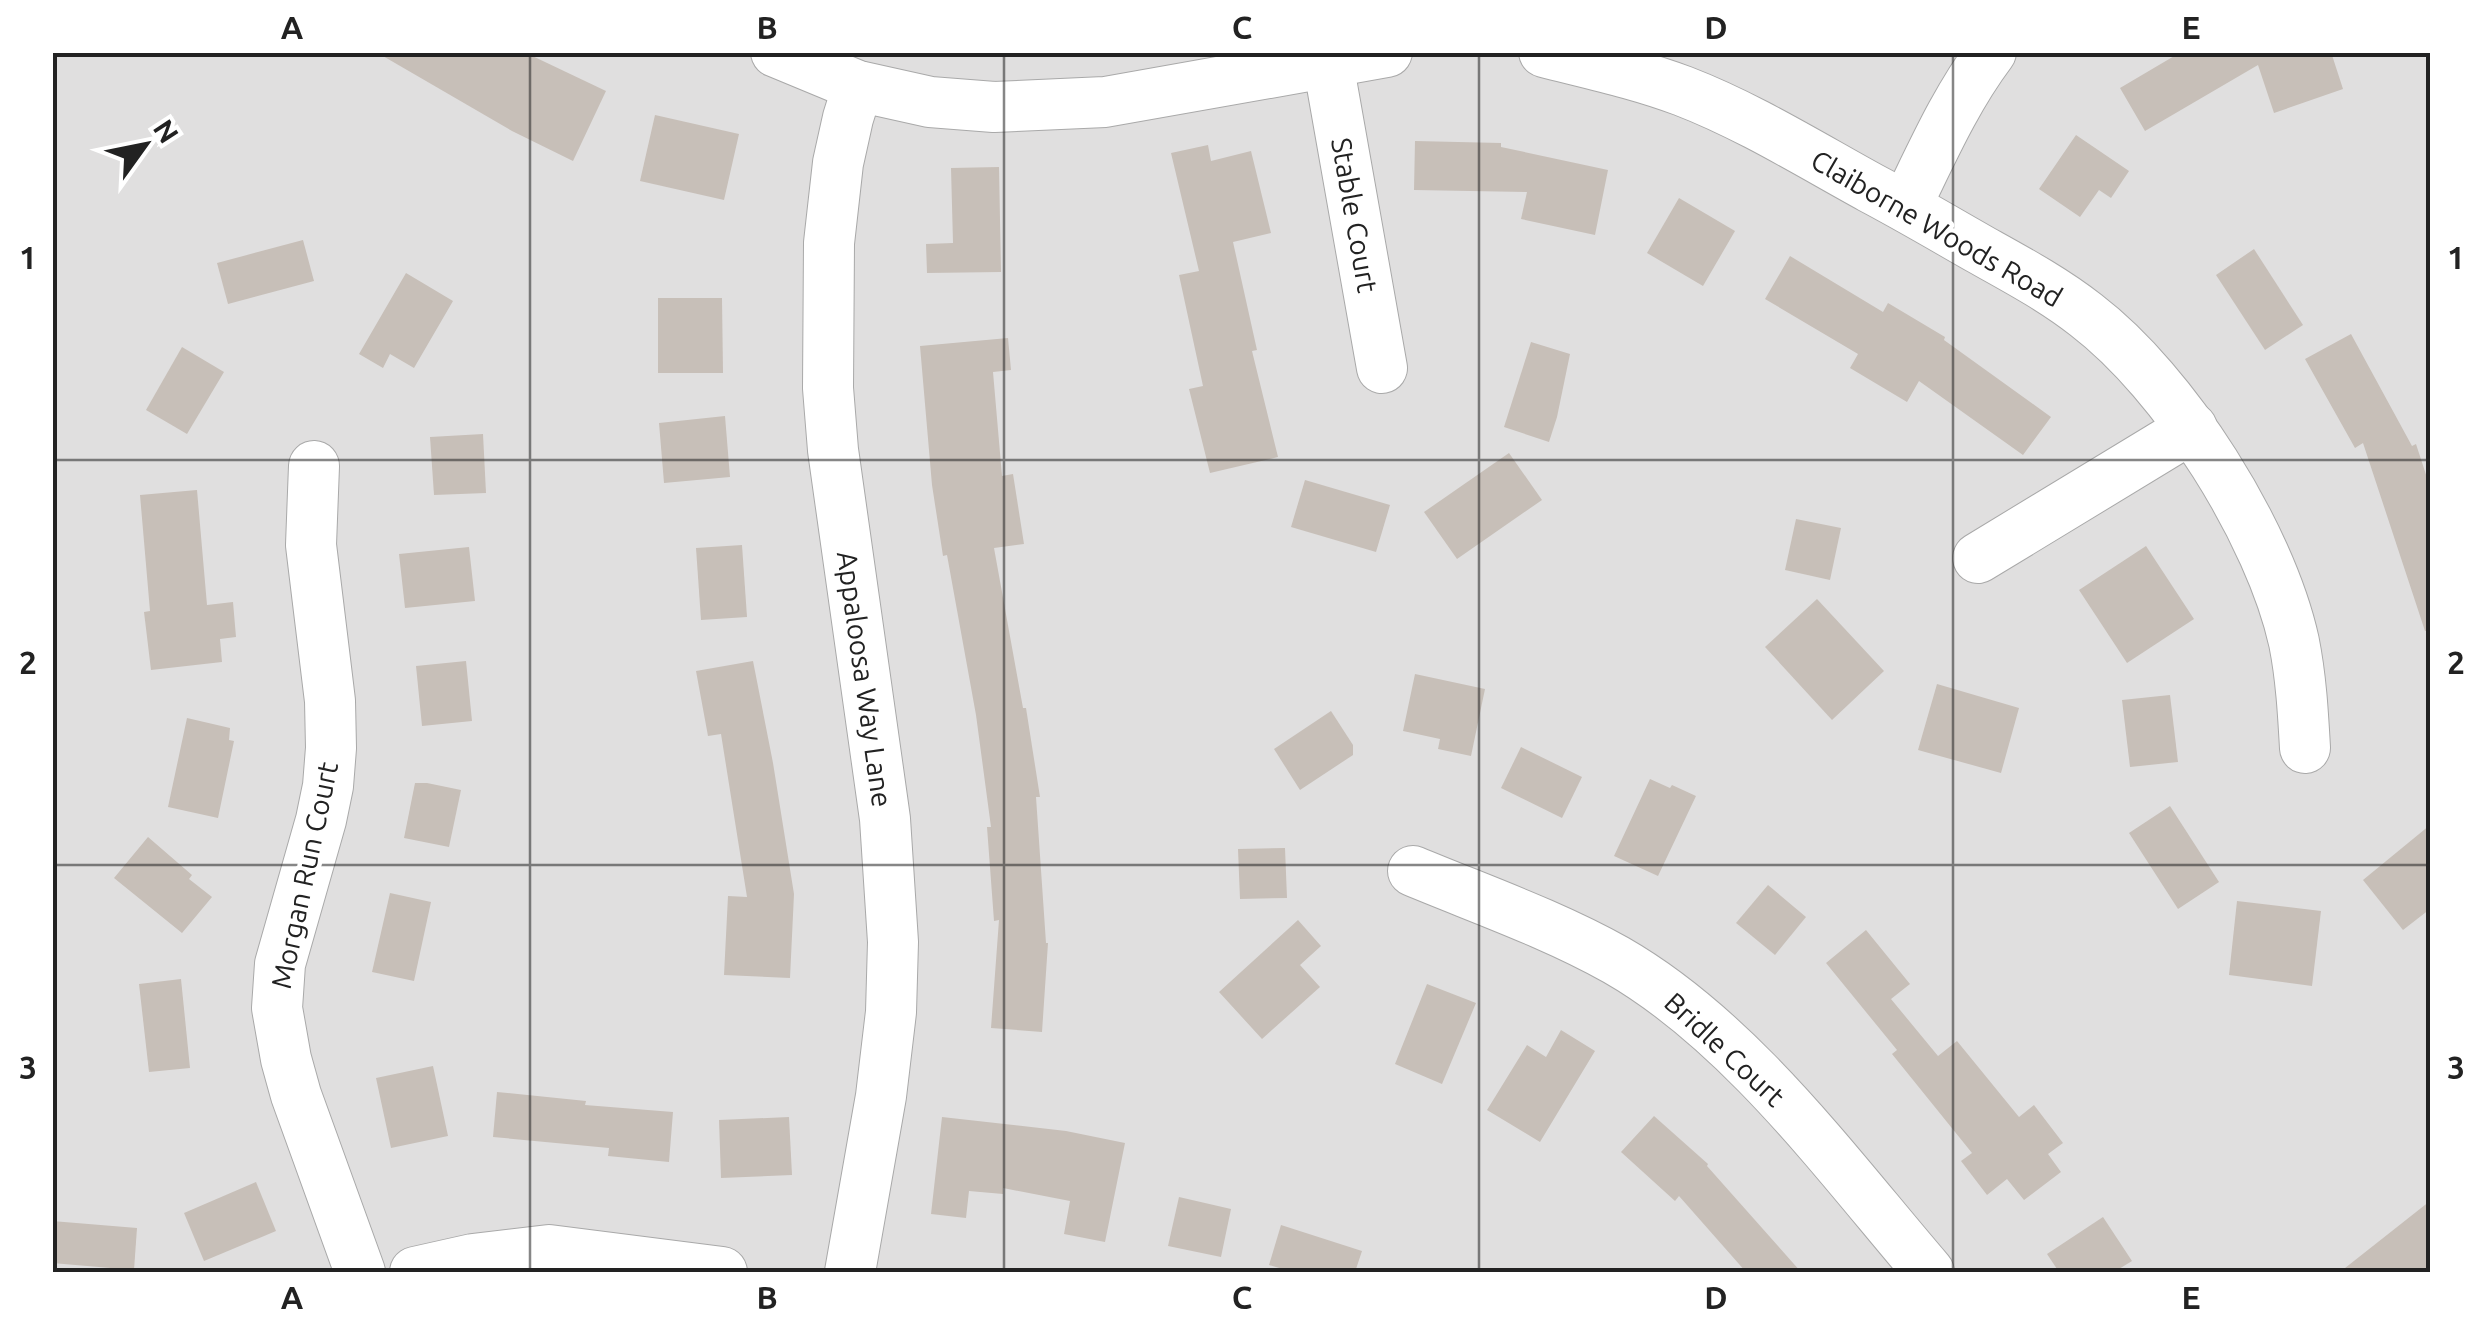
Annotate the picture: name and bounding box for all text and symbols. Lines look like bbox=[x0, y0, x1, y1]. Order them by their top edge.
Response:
text: A bbox=[281, 9, 304, 45]
text: B bbox=[756, 9, 778, 45]
text: C bbox=[1232, 9, 1252, 45]
text: D bbox=[1704, 9, 1728, 45]
text: E bbox=[2181, 9, 2201, 45]
north arrow bbox=[95, 95, 195, 195]
text: N bbox=[148, 114, 185, 148]
street label: Stable Court bbox=[1326, 135, 1384, 295]
street label: Claiborne Woods Road bbox=[1806, 143, 2068, 313]
text: 1 bbox=[19, 239, 37, 275]
text: 1 bbox=[2447, 239, 2465, 275]
street label: Appaloosa Way Lane bbox=[832, 549, 898, 809]
text: 2 bbox=[19, 644, 37, 680]
text: 2 bbox=[2447, 644, 2465, 680]
street label: Morgan Run Court bbox=[265, 759, 343, 991]
street label: Bridle Court bbox=[1659, 986, 1791, 1112]
text: 3 bbox=[19, 1049, 37, 1085]
text: 3 bbox=[2447, 1049, 2465, 1085]
text: A bbox=[281, 1279, 304, 1315]
text: B bbox=[756, 1279, 778, 1315]
text: C bbox=[1232, 1279, 1252, 1315]
text: D bbox=[1704, 1279, 1728, 1315]
text: E bbox=[2181, 1279, 2201, 1315]

